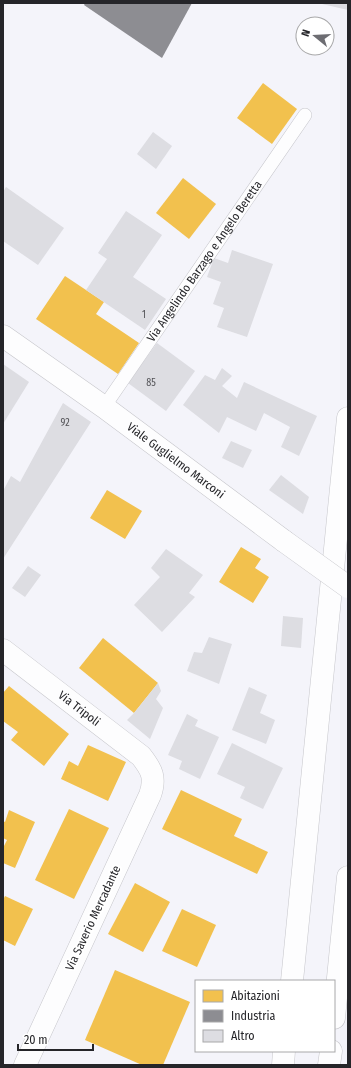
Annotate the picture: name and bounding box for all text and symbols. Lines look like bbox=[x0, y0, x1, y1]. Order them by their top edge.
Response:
north arrow bbox=[295, 16, 335, 56]
text: N bbox=[299, 28, 313, 38]
street label: Via Angelindo Barzago e Angelo Beretta bbox=[144, 178, 265, 344]
house number: 1 bbox=[142, 309, 146, 321]
house number: 85 bbox=[146, 377, 156, 389]
house number: 92 bbox=[60, 417, 70, 429]
street label: Viale Guglielmo Marconi bbox=[124, 420, 227, 501]
street label: Via Tripoli bbox=[55, 688, 103, 729]
street label: Via Saverio Mercadante bbox=[62, 863, 124, 973]
legend bbox=[195, 980, 335, 1052]
text: Abitazioni bbox=[231, 989, 280, 1003]
text: Industria bbox=[231, 1009, 275, 1023]
scale bar bbox=[18, 1026, 93, 1052]
text: Altro bbox=[231, 1029, 255, 1043]
text: 20 m bbox=[24, 1033, 48, 1047]

